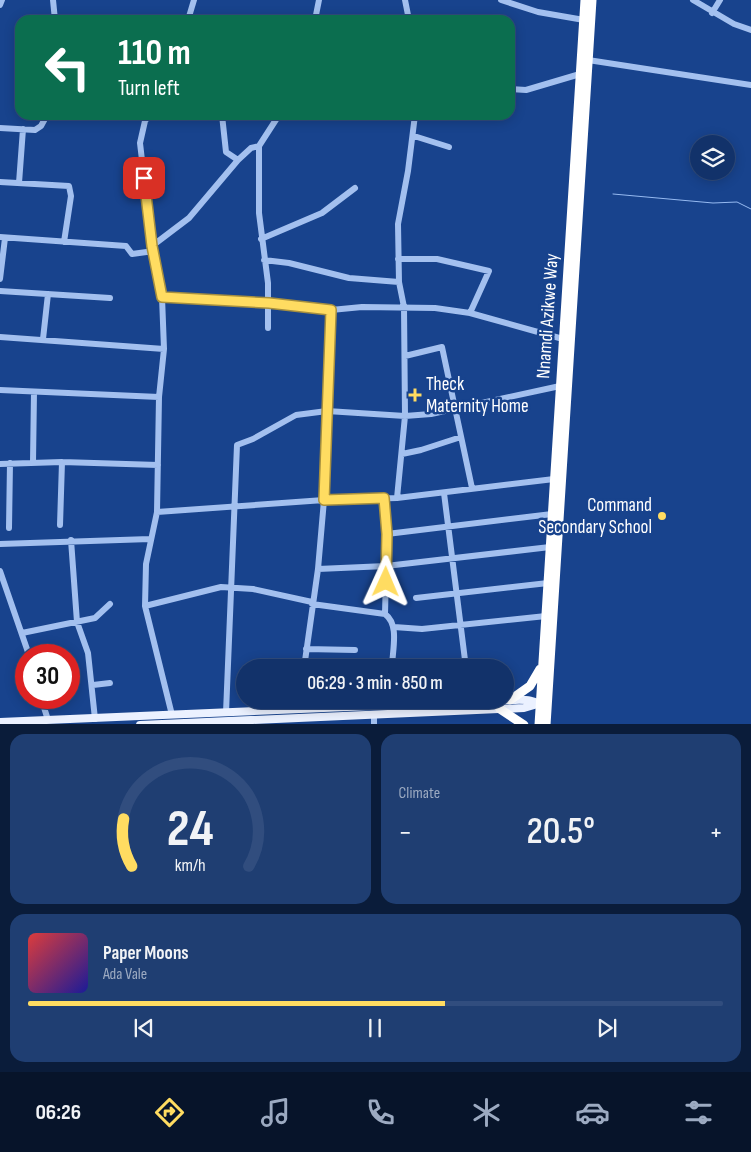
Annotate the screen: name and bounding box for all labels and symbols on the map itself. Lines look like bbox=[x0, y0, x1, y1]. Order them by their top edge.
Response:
pin bbox=[123, 157, 165, 199]
street label: Nnamdi Azikwe Way bbox=[532, 252, 564, 379]
place label: Theck Maternity Home bbox=[426, 373, 529, 418]
marker: Theck Maternity Home bbox=[408, 388, 422, 402]
place label: Command Secondary School bbox=[538, 494, 652, 539]
marker: Command Secondary School bbox=[656, 510, 668, 522]
position arrow bbox=[359, 555, 411, 607]
speed limit sign: 30 bbox=[15, 644, 80, 709]

